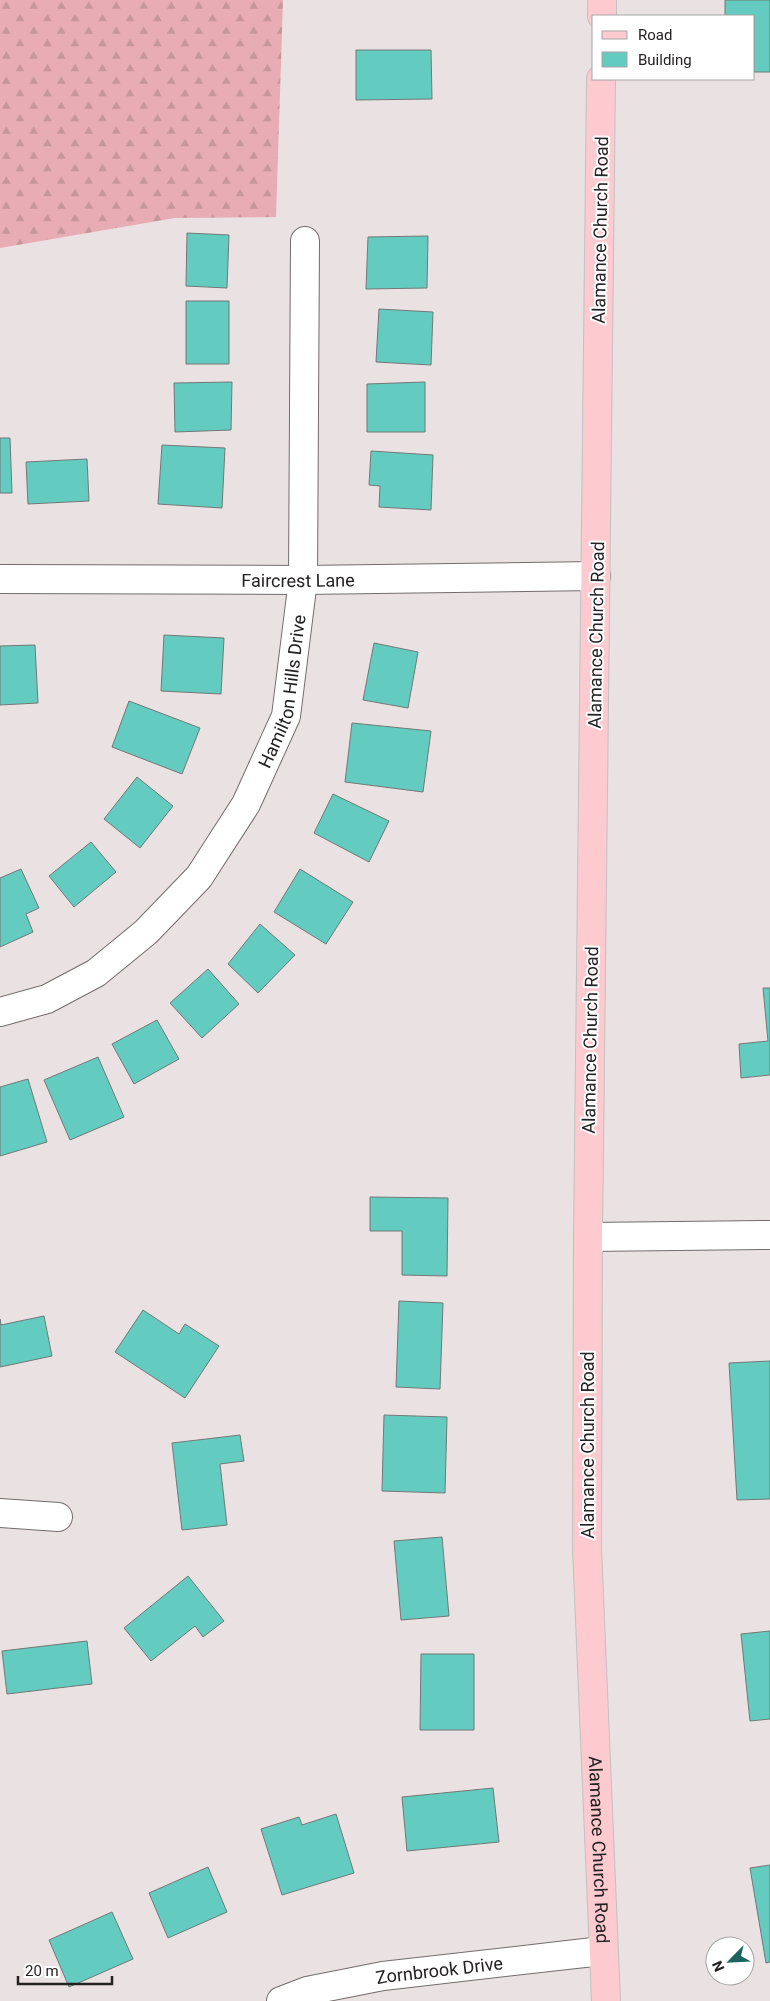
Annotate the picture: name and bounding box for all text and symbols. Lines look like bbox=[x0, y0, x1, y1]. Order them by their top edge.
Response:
legend bbox=[592, 15, 755, 80]
text: Road bbox=[638, 26, 672, 44]
text: Building bbox=[638, 51, 692, 69]
street label: Alamance Church Road bbox=[588, 136, 612, 324]
street label: Alamance Church Road bbox=[584, 541, 608, 729]
street label: Faircrest Lane bbox=[241, 569, 355, 591]
street label: Hamilton Hills Drive bbox=[253, 613, 309, 771]
street label: Alamance Church Road bbox=[578, 946, 602, 1134]
street label: Alamance Church Road bbox=[577, 1351, 598, 1539]
street label: Alamance Church Road bbox=[585, 1756, 614, 1944]
north arrow bbox=[705, 1936, 755, 1986]
street label: Zornbrook Drive bbox=[374, 1952, 504, 1988]
scale bar bbox=[18, 1954, 111, 1986]
text: N bbox=[709, 1959, 727, 1974]
text: 20 m bbox=[25, 1962, 59, 1980]

